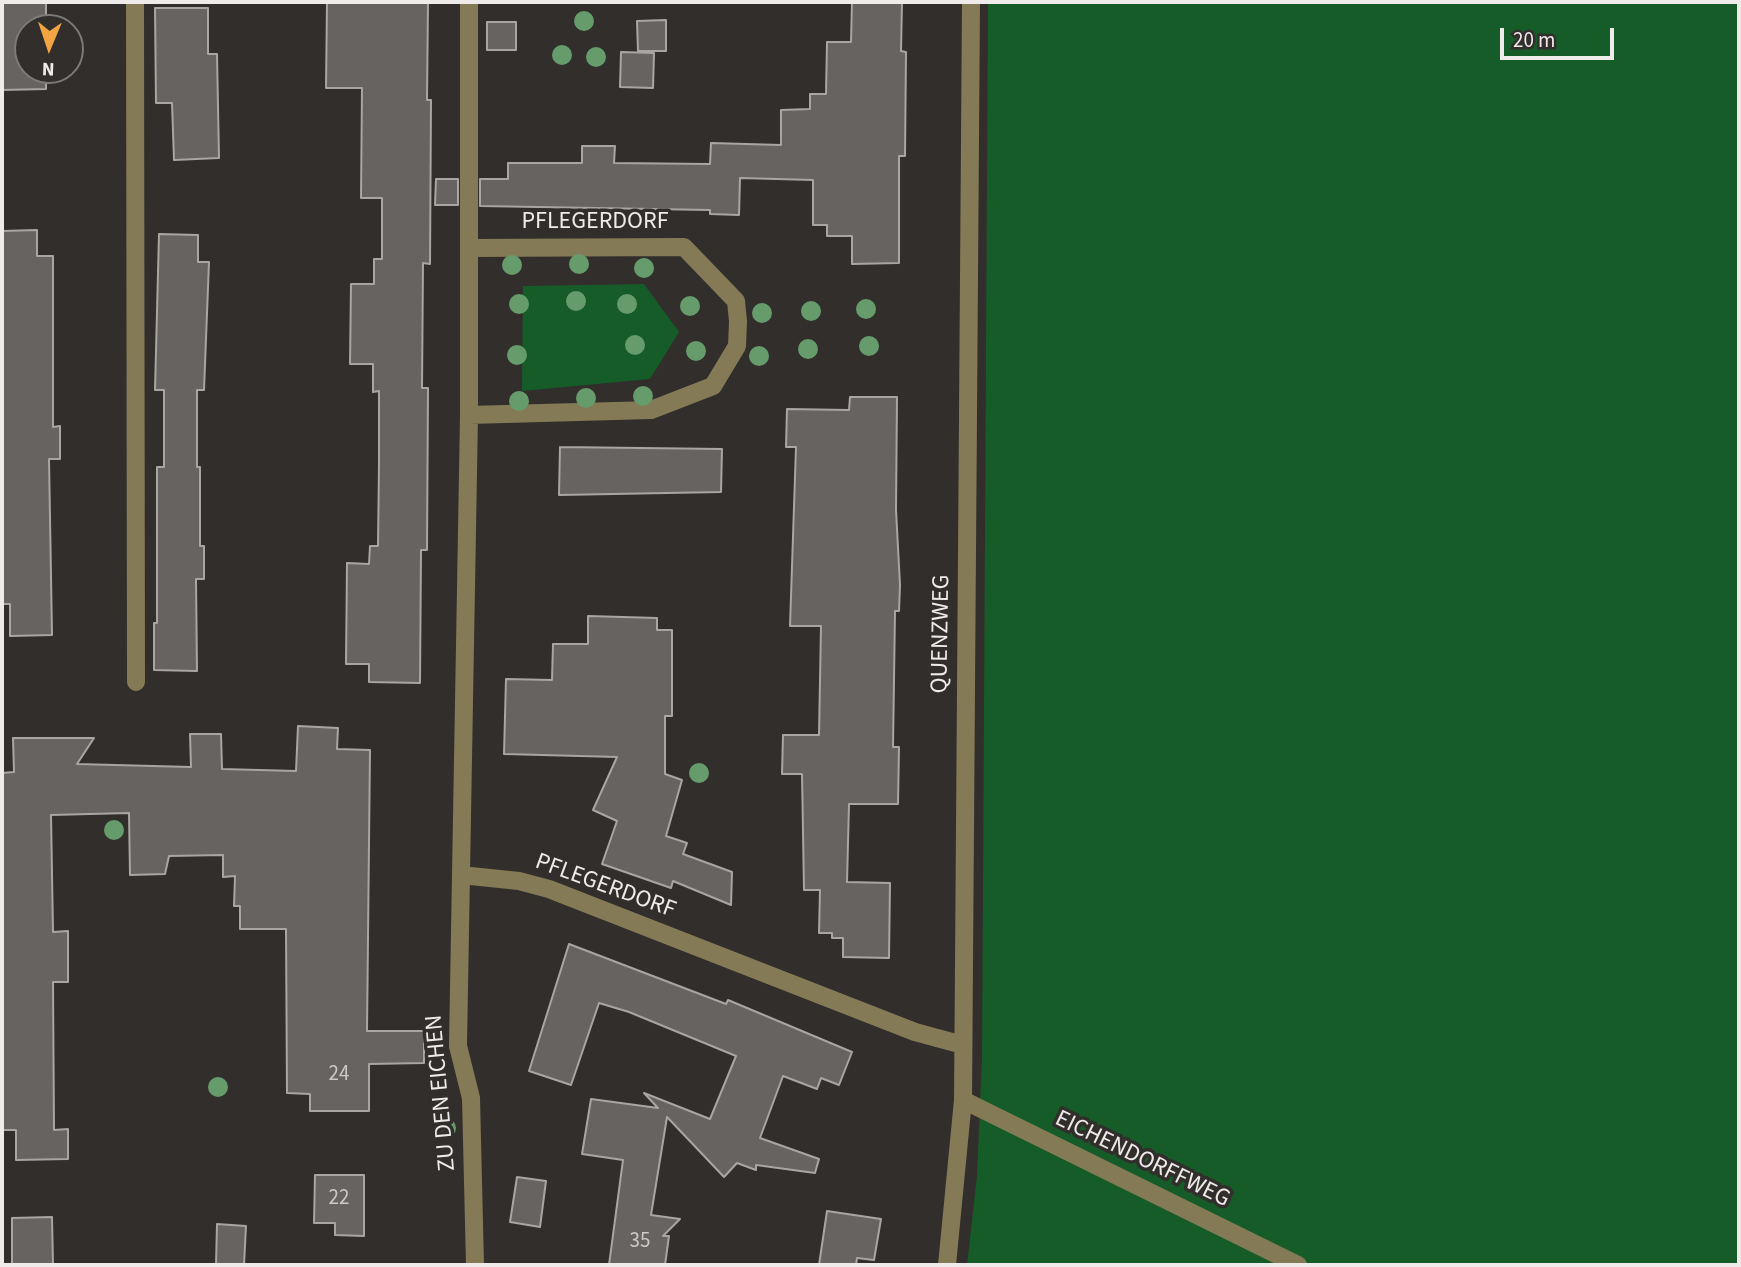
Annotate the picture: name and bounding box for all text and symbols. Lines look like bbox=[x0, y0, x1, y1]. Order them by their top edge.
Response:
north arrow bbox=[14, 14, 84, 84]
scale bar bbox=[1503, 14, 1617, 58]
text: 20 m bbox=[1513, 25, 1555, 55]
text: N bbox=[42, 55, 55, 82]
street label: PFLEGERDORF bbox=[521, 209, 669, 237]
street label: QUENZWEG bbox=[927, 574, 957, 694]
street label: PFLEGERDORF bbox=[531, 848, 679, 926]
street label: ZU DEN EICHEN bbox=[421, 1013, 463, 1173]
house number: 24 bbox=[329, 1062, 349, 1088]
street label: EICHENDORFFWEG bbox=[1050, 1105, 1234, 1215]
house number: 22 bbox=[329, 1186, 349, 1212]
house number: 35 bbox=[630, 1229, 650, 1255]

